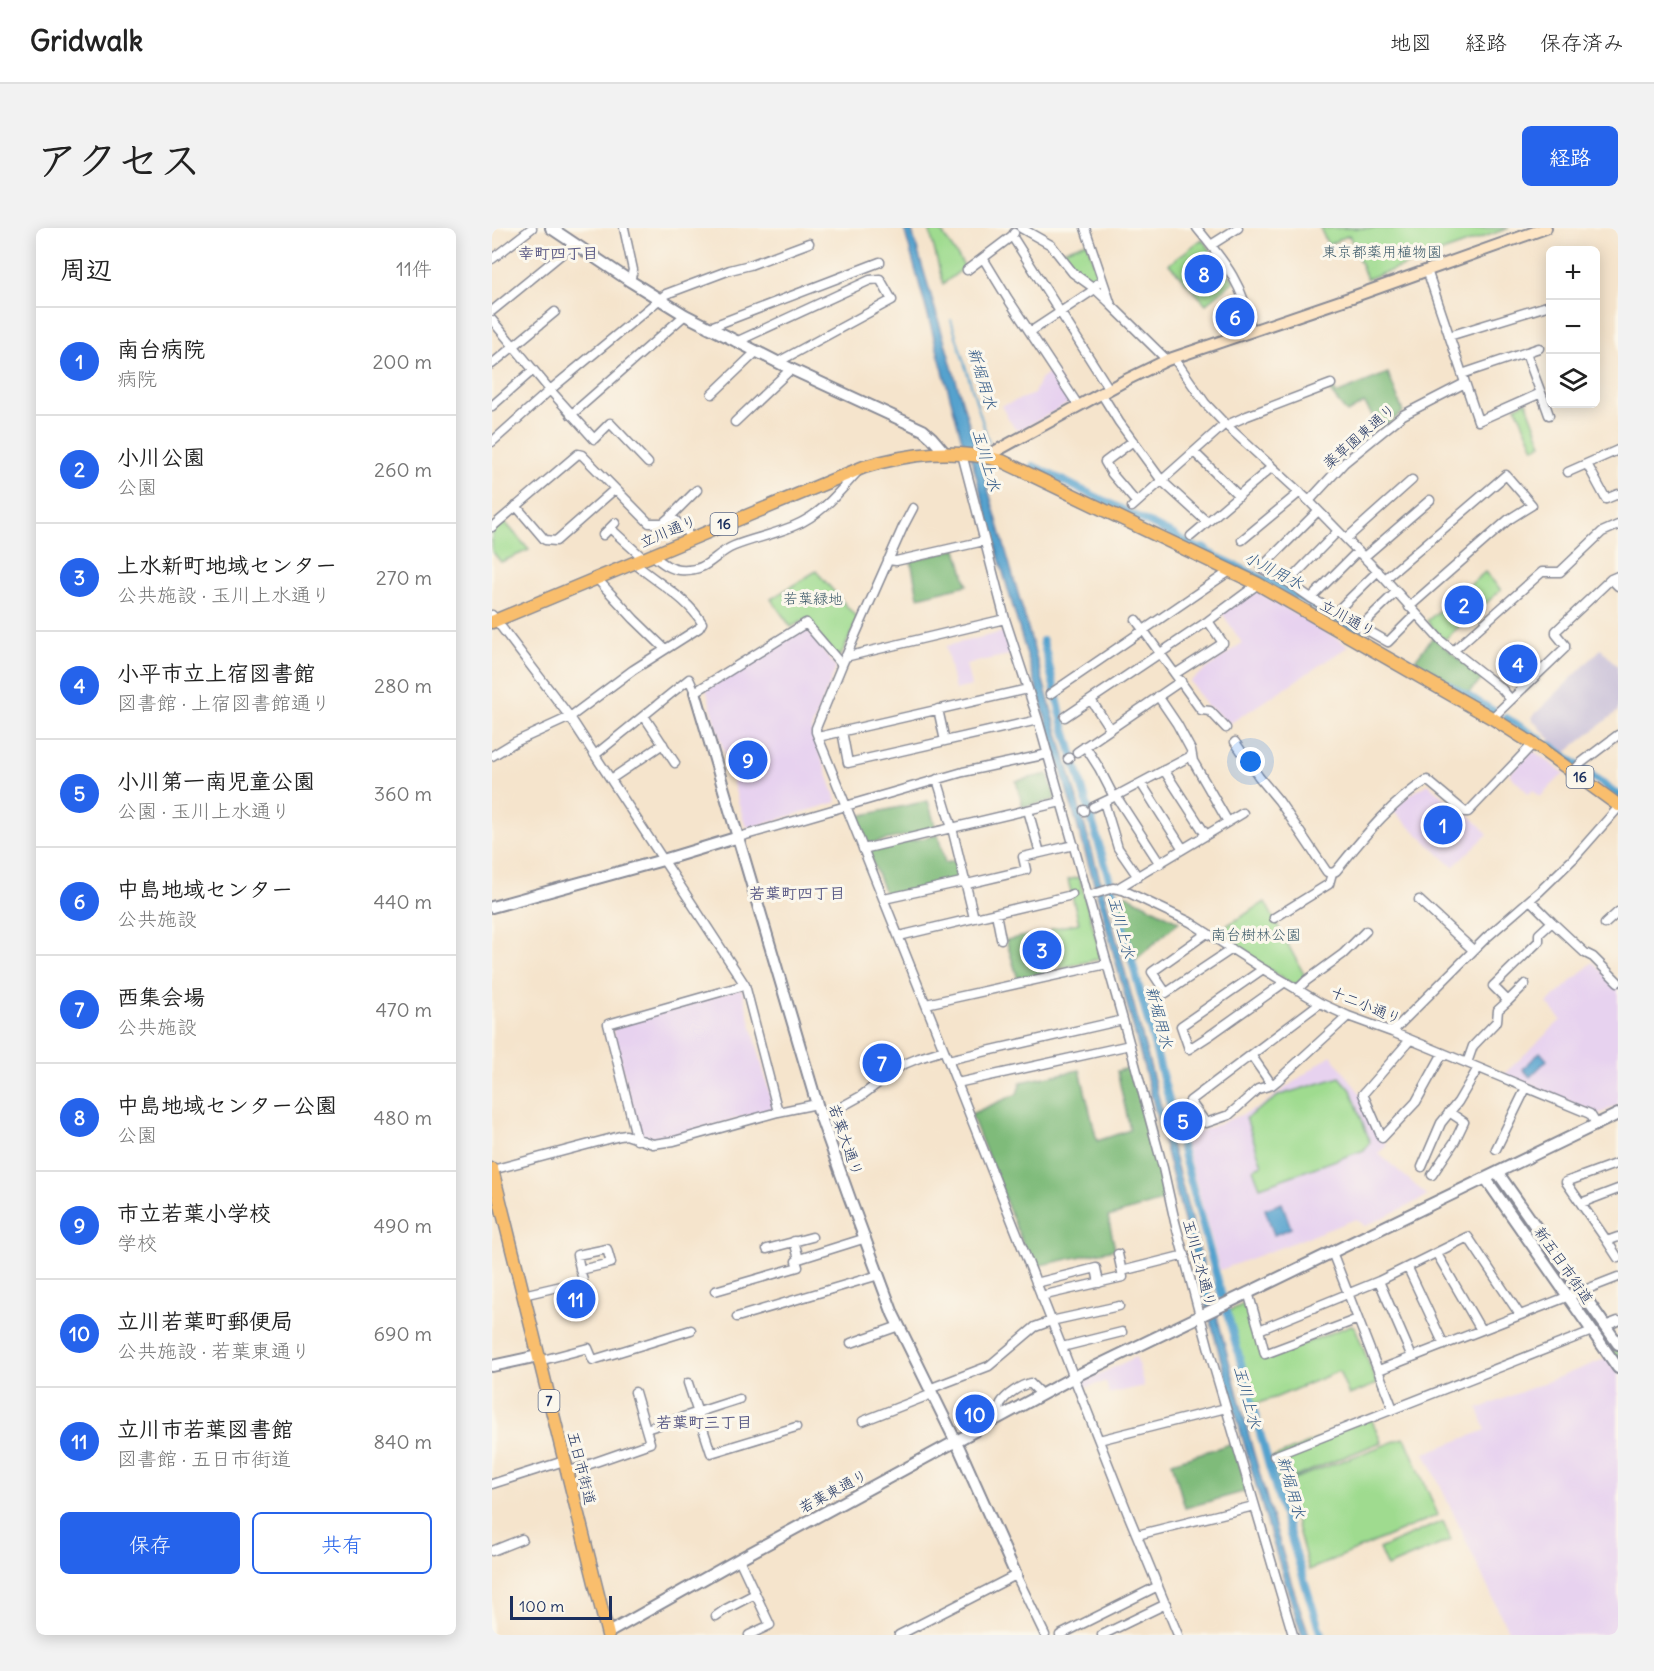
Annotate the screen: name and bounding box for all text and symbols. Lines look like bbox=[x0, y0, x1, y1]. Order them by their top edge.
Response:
text: Gridwalk bbox=[30, 23, 143, 59]
text: 地図 bbox=[1390, 29, 1432, 56]
text: 経路 bbox=[1465, 29, 1507, 56]
text: 保存済み bbox=[1540, 29, 1624, 56]
button: 経路 bbox=[1522, 126, 1618, 186]
text: アクセス bbox=[36, 134, 201, 186]
park label: 東京都薬用植物園 bbox=[1322, 242, 1442, 261]
district label: 幸町四丁目 bbox=[518, 243, 598, 263]
map controls bbox=[1546, 246, 1600, 408]
button: + bbox=[1546, 246, 1600, 300]
pin: 8 bbox=[1184, 252, 1224, 296]
text: 周辺 bbox=[60, 253, 112, 286]
text: 11件 bbox=[396, 256, 432, 281]
pin: 6 bbox=[1216, 294, 1254, 340]
button: − bbox=[1546, 300, 1600, 354]
text: 南台病院 bbox=[117, 335, 205, 363]
water label: 新堀用水 bbox=[964, 344, 1002, 412]
text: 1 bbox=[76, 349, 83, 374]
text: 200 m bbox=[372, 349, 432, 374]
button: layers bbox=[1546, 354, 1600, 408]
text: 病院 bbox=[117, 366, 157, 391]
street label: 薬草園東通り bbox=[1319, 399, 1399, 473]
water label: 玉川上水 bbox=[969, 426, 1005, 494]
text: 小川公園 bbox=[117, 443, 205, 471]
text: 2 bbox=[74, 457, 85, 482]
text: 260 m bbox=[374, 457, 432, 482]
text: 公園 bbox=[117, 474, 157, 499]
street label: 立川通り bbox=[637, 511, 699, 551]
road number: 16 bbox=[710, 513, 738, 535]
water label: 小川用水 bbox=[1241, 547, 1307, 593]
text: 上水新町地域センター bbox=[117, 551, 337, 579]
text: 3 bbox=[74, 565, 85, 590]
text: 270 m bbox=[376, 565, 432, 590]
text: 公共施設 · 玉川上水通り bbox=[117, 582, 331, 607]
pin: 2 bbox=[1444, 582, 1484, 628]
park label: 若葉緑地 bbox=[783, 589, 843, 608]
street label: 立川通り bbox=[1317, 595, 1379, 641]
pin: 4 bbox=[1498, 642, 1538, 686]
text: 小平市立上宿図書館 bbox=[117, 659, 315, 687]
text: 4 bbox=[74, 673, 85, 698]
text: 280 m bbox=[374, 673, 432, 698]
text: 図書館 · 上宿図書館通り bbox=[117, 690, 331, 715]
pin: 9 bbox=[728, 738, 768, 782]
your location bbox=[1236, 747, 1265, 776]
road number: 16 bbox=[1566, 766, 1594, 788]
text: 小川第一南児童公園 bbox=[117, 767, 315, 795]
text: 5 bbox=[74, 781, 85, 806]
text: 360 m bbox=[374, 781, 432, 806]
text: 公園 · 玉川上水通り bbox=[117, 798, 291, 823]
pin: 1 bbox=[1424, 802, 1462, 848]
text: 中島地域センター bbox=[117, 875, 293, 903]
district label: 若葉町四丁目 bbox=[749, 883, 845, 903]
text: 6 bbox=[74, 889, 85, 914]
text: 440 m bbox=[373, 889, 432, 914]
water label: 玉川上水 bbox=[1104, 893, 1140, 961]
text: 公共施設 bbox=[117, 906, 197, 931]
park label: 南台樹林公園 bbox=[1211, 925, 1301, 944]
pin: 3 bbox=[1022, 928, 1062, 972]
street label: 十二小通り bbox=[1328, 982, 1404, 1028]
text: 西集会場 bbox=[117, 983, 205, 1011]
water label: 新堀用水 bbox=[1142, 983, 1178, 1051]
text: 7 bbox=[75, 997, 84, 1022]
text: 470 m bbox=[375, 997, 432, 1022]
text: 公共施設 bbox=[117, 1014, 197, 1039]
pin: 7 bbox=[862, 1040, 902, 1086]
text: 中島地域センター公園 bbox=[117, 1091, 337, 1119]
pin: 5 bbox=[1164, 1098, 1202, 1144]
street label: 若葉大通り bbox=[825, 1101, 867, 1179]
text: 8 bbox=[74, 1105, 85, 1130]
text: 480 m bbox=[373, 1105, 432, 1130]
text: 公園 bbox=[117, 1122, 157, 1147]
text: 市立若葉小学校 bbox=[117, 1199, 271, 1227]
text: 9 bbox=[74, 1213, 85, 1238]
text: 490 m bbox=[373, 1213, 432, 1238]
street label: 玉川上水通り bbox=[1179, 1217, 1221, 1309]
street label: 新五日市街道 bbox=[1530, 1223, 1598, 1307]
text: 学校 bbox=[117, 1230, 157, 1255]
pin: 11 bbox=[556, 1276, 596, 1322]
text: 立川若葉町郵便局 bbox=[117, 1307, 293, 1335]
text: 10 bbox=[69, 1321, 90, 1346]
text: 690 m bbox=[374, 1321, 432, 1346]
text: 公共施設 · 若葉東通り bbox=[117, 1338, 311, 1363]
water label: 玉川上水 bbox=[1230, 1363, 1266, 1431]
road number: 7 bbox=[538, 1390, 560, 1412]
pin: 10 bbox=[956, 1392, 994, 1436]
district label: 若葉町三丁目 bbox=[656, 1412, 752, 1432]
text: 立川市若葉図書館 bbox=[117, 1415, 293, 1443]
text: 11 bbox=[72, 1429, 87, 1454]
text: 840 m bbox=[373, 1429, 432, 1454]
street label: 五日市街道 bbox=[564, 1429, 600, 1507]
text: 図書館 · 五日市街道 bbox=[117, 1446, 291, 1471]
water label: 新堀用水 bbox=[1274, 1453, 1310, 1521]
street label: 若葉東通り bbox=[795, 1465, 871, 1517]
button: 保存 bbox=[60, 1512, 240, 1574]
button: 共有 bbox=[252, 1512, 432, 1574]
scale bar bbox=[510, 1593, 612, 1620]
text: 100 m bbox=[519, 1596, 564, 1616]

